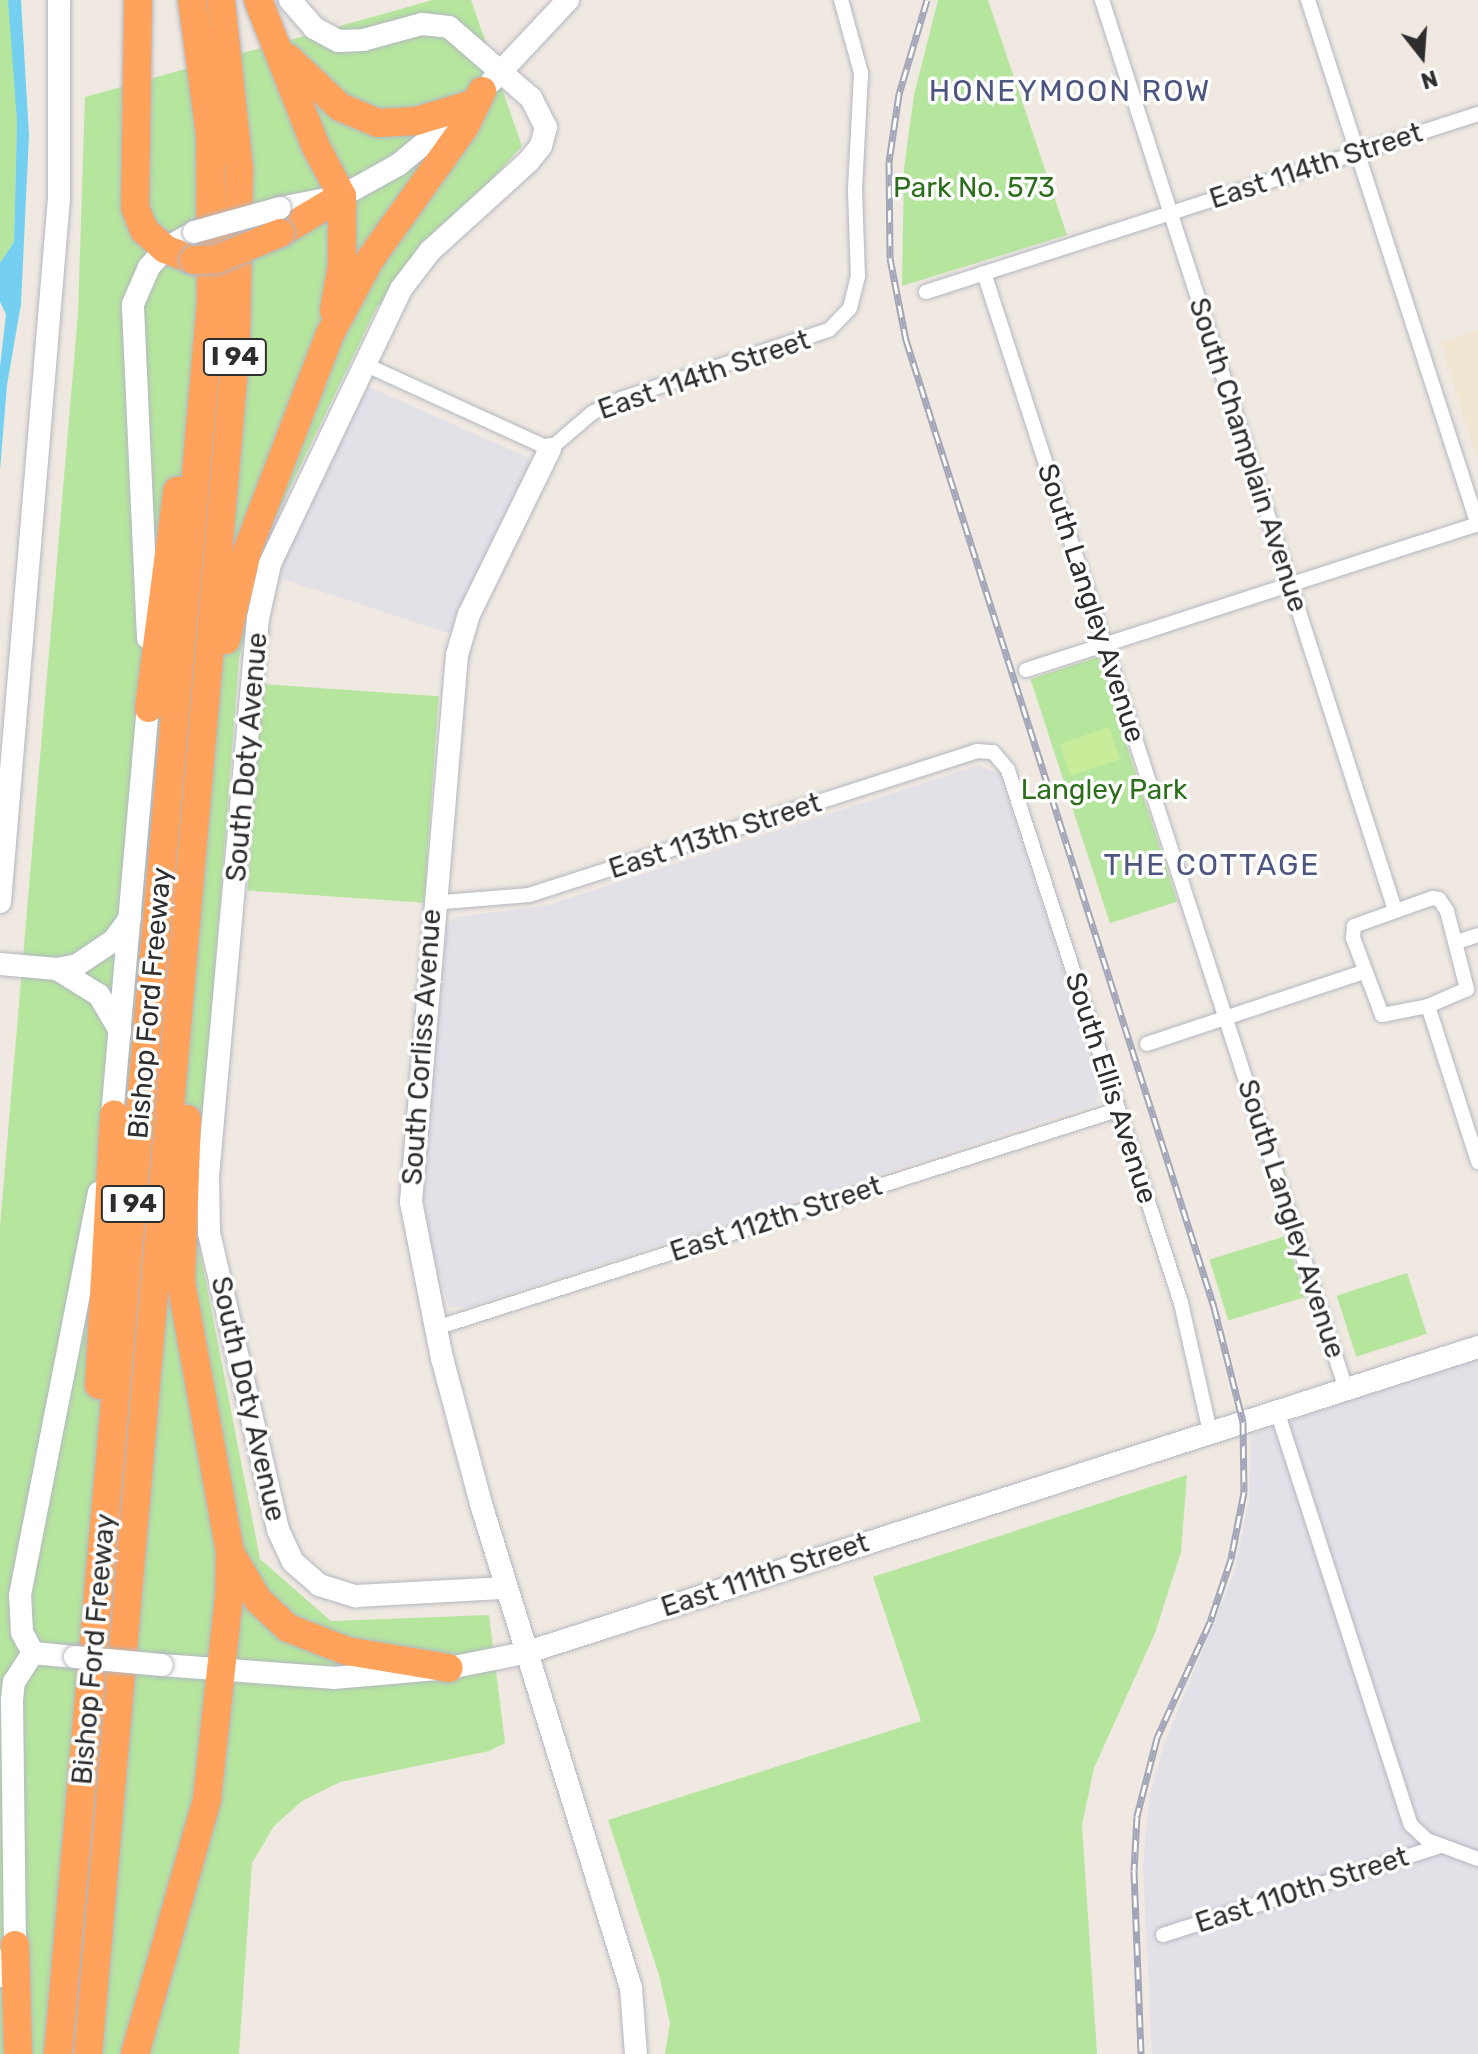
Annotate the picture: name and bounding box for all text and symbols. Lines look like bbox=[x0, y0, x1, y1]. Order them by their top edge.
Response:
north arrow bbox=[1382, 16, 1462, 96]
text: N bbox=[1418, 64, 1441, 95]
district label: HONEYMOON ROW bbox=[929, 73, 1211, 109]
street label: East 114th Street bbox=[1205, 116, 1427, 216]
park label: Park No. 573 bbox=[893, 171, 1055, 205]
street label: South Champlain Avenue bbox=[1181, 293, 1315, 617]
street label: East 114th Street bbox=[594, 323, 814, 427]
road number: I 94 bbox=[201, 335, 269, 379]
street label: South Langley Avenue bbox=[1030, 459, 1152, 747]
street label: South Doty Avenue bbox=[219, 630, 275, 884]
park label: Langley Park bbox=[1020, 773, 1188, 807]
street label: East 113th Street bbox=[605, 786, 825, 886]
district label: THE COTTAGE bbox=[1103, 847, 1321, 883]
street label: Bishop Ford Freeway bbox=[121, 866, 179, 1140]
street label: South Corliss Avenue bbox=[396, 907, 448, 1187]
street label: South Ellis Avenue bbox=[1058, 968, 1164, 1208]
street label: South Langley Avenue bbox=[1230, 1075, 1352, 1363]
street label: East 112th Street bbox=[666, 1169, 886, 1269]
road number: I 94 bbox=[99, 1182, 167, 1226]
street label: South Doty Avenue bbox=[203, 1273, 293, 1525]
street label: Bishop Ford Freeway bbox=[65, 1512, 123, 1786]
street label: East 111th Street bbox=[657, 1526, 873, 1624]
street label: East 110th Street bbox=[1191, 1840, 1413, 1940]

